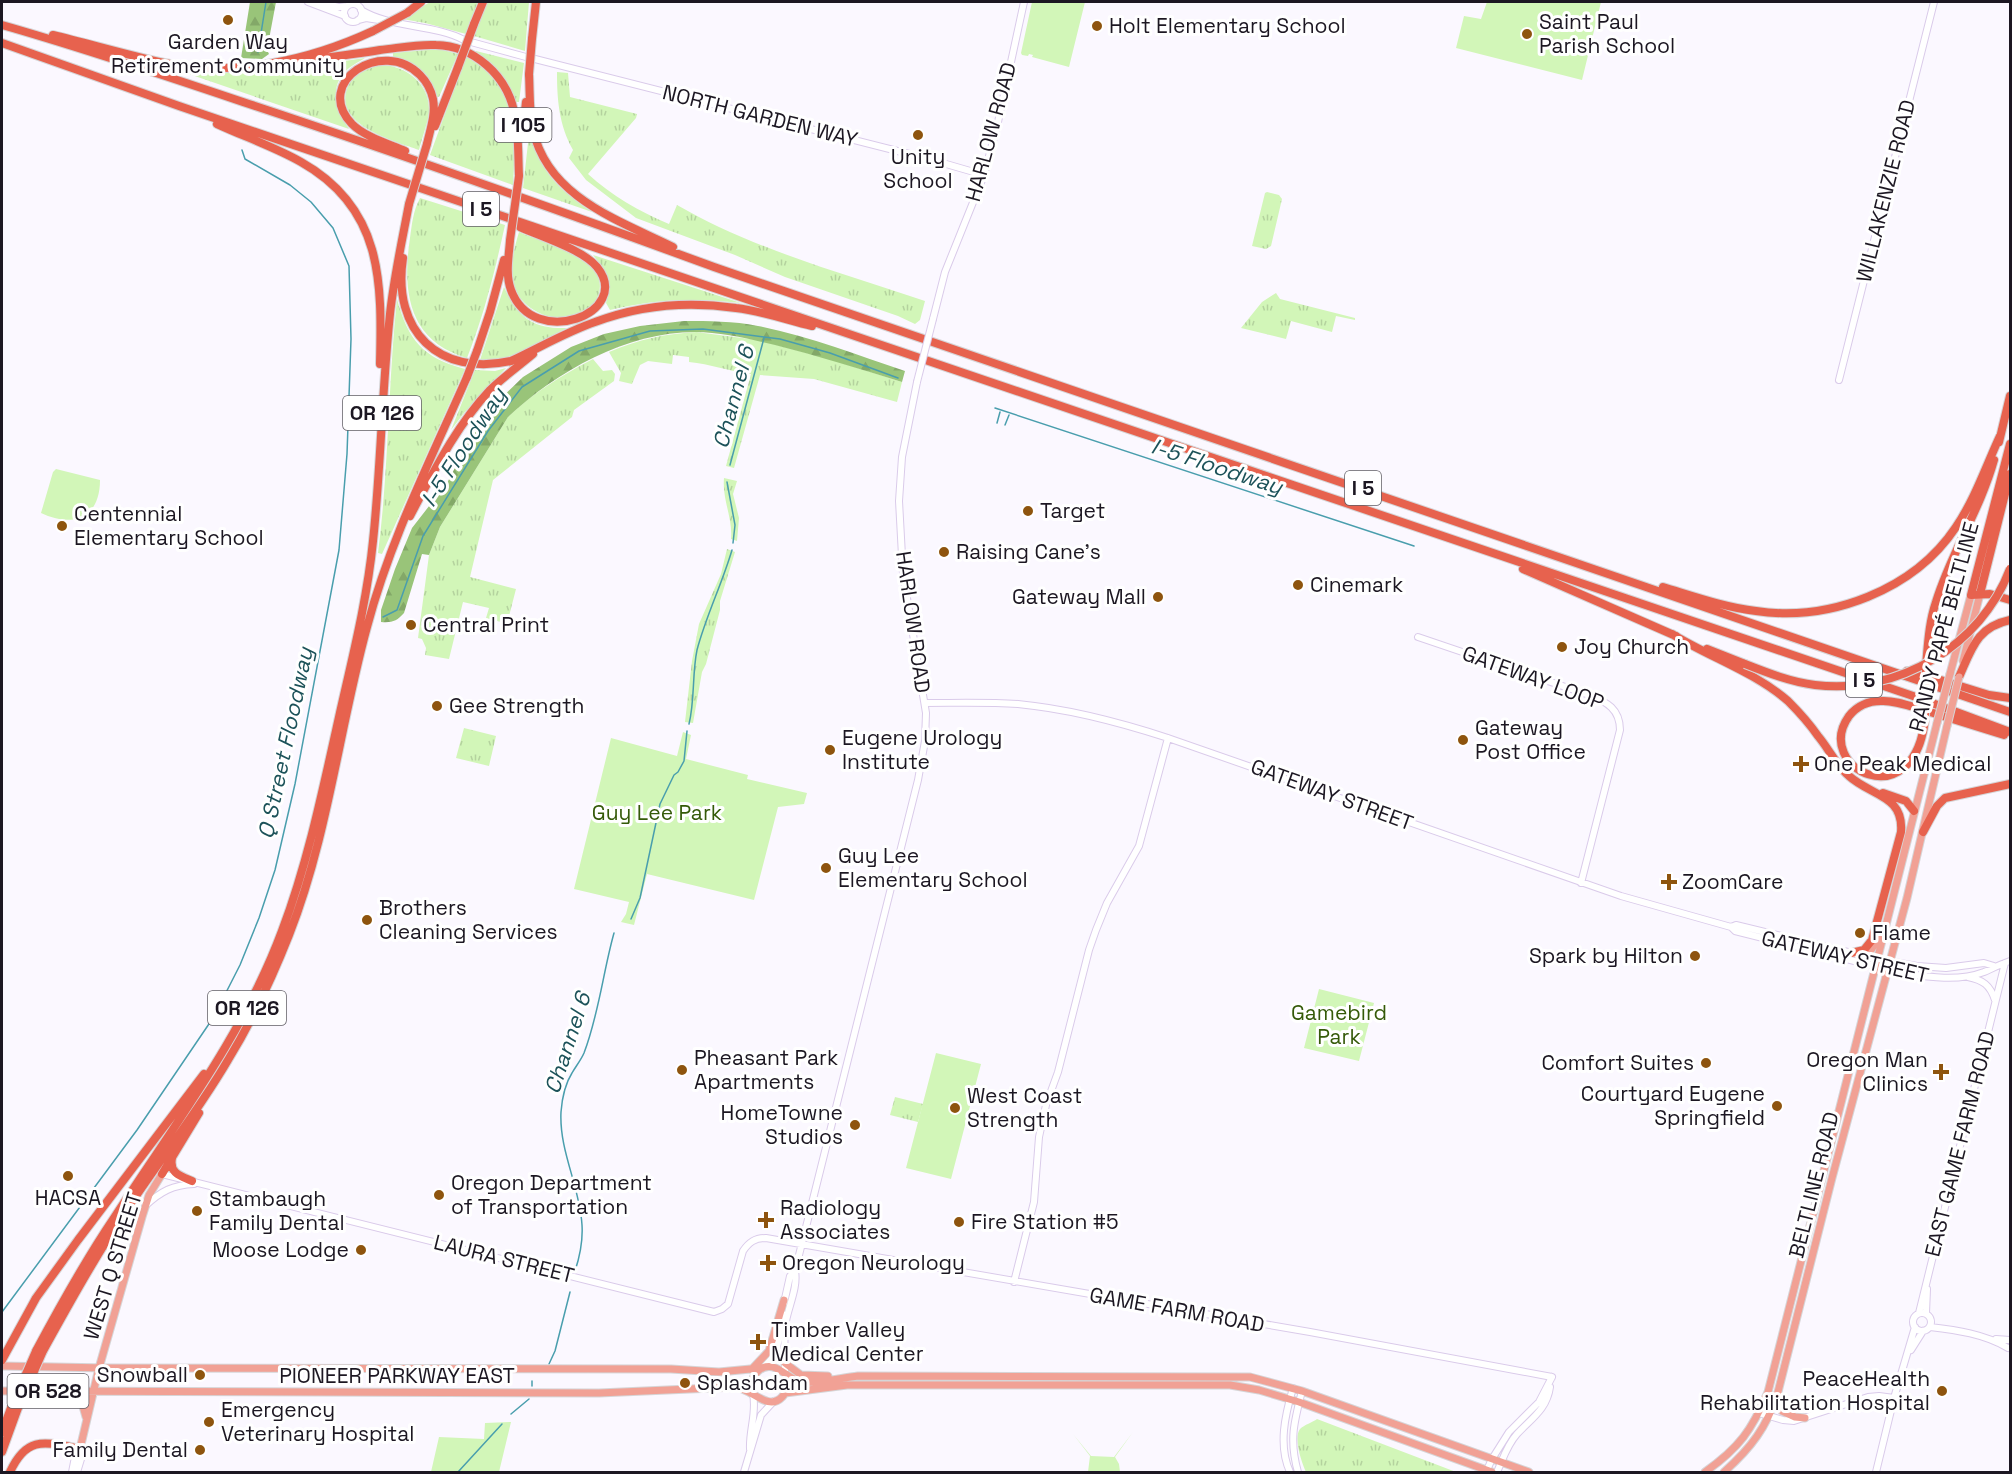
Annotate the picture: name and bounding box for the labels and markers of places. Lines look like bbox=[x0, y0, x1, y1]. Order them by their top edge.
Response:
place label: Saint Paul Parish School bbox=[1539, 8, 1675, 59]
place label: Holt Elementary School bbox=[1109, 12, 1346, 39]
marker: Garden Way Retirement Community bbox=[221, 13, 235, 27]
marker: Holt Elementary School bbox=[1090, 19, 1104, 33]
marker: Saint Paul Parish School bbox=[1520, 27, 1534, 41]
place label: Garden Way Retirement Community bbox=[111, 28, 345, 79]
marker: Unity School bbox=[911, 128, 925, 142]
place label: Unity School bbox=[883, 143, 953, 194]
place label: Target bbox=[1040, 497, 1105, 524]
place label: Centennial Elementary School bbox=[74, 500, 264, 551]
marker: Target bbox=[1021, 504, 1035, 518]
marker: Centennial Elementary School bbox=[55, 519, 69, 533]
place label: Raising Cane's bbox=[956, 538, 1101, 565]
marker: Raising Cane's bbox=[937, 545, 951, 559]
place label: Cinemark bbox=[1310, 571, 1403, 598]
marker: Cinemark bbox=[1291, 578, 1305, 592]
place label: Gateway Mall bbox=[1012, 583, 1146, 610]
marker: Gateway Mall bbox=[1151, 590, 1165, 604]
place label: Central Print bbox=[423, 611, 549, 638]
marker: Central Print bbox=[404, 618, 418, 632]
place label: Joy Church bbox=[1574, 633, 1689, 660]
marker: Joy Church bbox=[1555, 640, 1569, 654]
place label: Gee Strength bbox=[449, 692, 585, 719]
marker: Gee Strength bbox=[430, 699, 444, 713]
place label: Gateway Post Office bbox=[1475, 714, 1586, 765]
place label: Eugene Urology Institute bbox=[842, 724, 1002, 775]
marker: Gateway Post Office bbox=[1456, 733, 1470, 747]
marker: Eugene Urology Institute bbox=[823, 743, 837, 757]
place label: One Peak Medical bbox=[1814, 750, 1991, 777]
marker: One Peak Medical bbox=[1792, 755, 1810, 773]
place label: Guy Lee Elementary School bbox=[838, 842, 1028, 893]
marker: Guy Lee Elementary School bbox=[819, 861, 833, 875]
place label: ZoomCare bbox=[1682, 868, 1783, 895]
marker: ZoomCare bbox=[1660, 873, 1678, 891]
place label: Brothers Cleaning Services bbox=[379, 894, 558, 945]
marker: Brothers Cleaning Services bbox=[360, 913, 374, 927]
place label: Flame bbox=[1872, 919, 1931, 946]
marker: Flame bbox=[1853, 926, 1867, 940]
place label: Spark by Hilton bbox=[1529, 942, 1683, 969]
marker: Spark by Hilton bbox=[1688, 949, 1702, 963]
place label: Pheasant Park Apartments bbox=[694, 1044, 838, 1095]
place label: Oregon Man Clinics bbox=[1806, 1046, 1928, 1097]
place label: Comfort Suites bbox=[1541, 1049, 1694, 1076]
marker: Comfort Suites bbox=[1699, 1056, 1713, 1070]
marker: Pheasant Park Apartments bbox=[675, 1063, 689, 1077]
marker: Oregon Man Clinics bbox=[1932, 1063, 1950, 1081]
place label: Courtyard Eugene Springfield bbox=[1581, 1080, 1765, 1131]
place label: West Coast Strength bbox=[967, 1082, 1082, 1133]
place label: HomeTowne Studios bbox=[721, 1099, 843, 1150]
marker: Courtyard Eugene Springfield bbox=[1770, 1099, 1784, 1113]
marker: West Coast Strength bbox=[948, 1101, 962, 1115]
marker: HomeTowne Studios bbox=[848, 1118, 862, 1132]
marker: HACSA bbox=[61, 1169, 75, 1183]
place label: Oregon Department of Transportation bbox=[451, 1169, 652, 1220]
place label: HACSA bbox=[35, 1184, 101, 1211]
place label: Stambaugh Family Dental bbox=[209, 1185, 345, 1236]
marker: Oregon Department of Transportation bbox=[432, 1188, 446, 1202]
place label: Radiology Associates bbox=[780, 1194, 890, 1245]
marker: Stambaugh Family Dental bbox=[190, 1204, 204, 1218]
place label: Fire Station #5 bbox=[971, 1208, 1119, 1235]
marker: Radiology Associates bbox=[757, 1211, 775, 1229]
marker: Fire Station #5 bbox=[952, 1215, 966, 1229]
place label: Moose Lodge bbox=[212, 1236, 349, 1263]
marker: Moose Lodge bbox=[354, 1243, 368, 1257]
place label: Oregon Neurology bbox=[782, 1249, 965, 1276]
marker: Oregon Neurology bbox=[759, 1254, 777, 1272]
place label: Timber Valley Medical Center bbox=[771, 1316, 924, 1367]
marker: Timber Valley Medical Center bbox=[749, 1333, 767, 1351]
place label: Snowball bbox=[97, 1361, 188, 1388]
place label: PeaceHealth Rehabilitation Hospital bbox=[1700, 1365, 1930, 1416]
marker: Snowball bbox=[193, 1368, 207, 1382]
place label: Splashdam bbox=[697, 1369, 808, 1396]
marker: Splashdam bbox=[678, 1376, 692, 1390]
marker: PeaceHealth Rehabilitation Hospital bbox=[1935, 1384, 1949, 1398]
place label: Emergency Veterinary Hospital bbox=[221, 1396, 414, 1447]
marker: Emergency Veterinary Hospital bbox=[202, 1415, 216, 1429]
place label: Family Dental bbox=[52, 1436, 188, 1463]
marker: Family Dental bbox=[193, 1443, 207, 1457]

